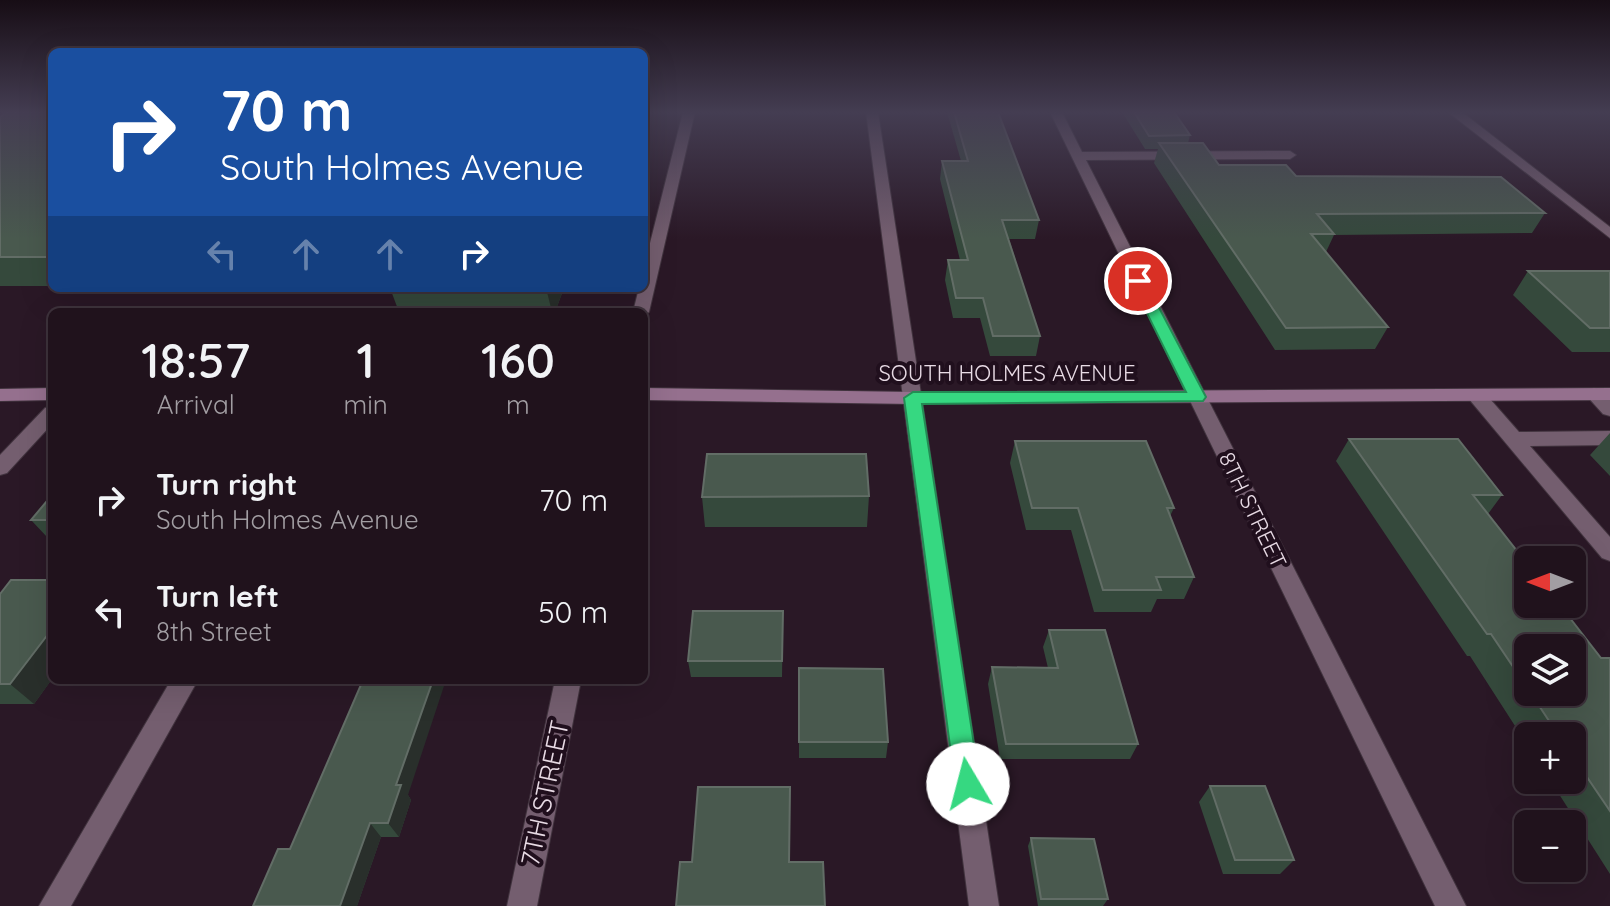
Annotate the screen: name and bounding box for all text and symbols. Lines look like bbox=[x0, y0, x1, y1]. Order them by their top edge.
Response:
text: 70 m bbox=[220, 75, 352, 145]
icon: right bbox=[88, 80, 192, 184]
text: South Holmes Avenue bbox=[220, 144, 584, 189]
icon: left bbox=[200, 232, 244, 276]
icon: ahead bbox=[284, 232, 328, 276]
icon: ahead bbox=[368, 232, 412, 276]
icon: right bbox=[452, 232, 496, 276]
pin bbox=[1104, 247, 1172, 315]
icon: arrive bbox=[1116, 259, 1160, 303]
text: 18:57 bbox=[141, 330, 250, 390]
text: 1 bbox=[356, 330, 375, 390]
text: 160 bbox=[481, 330, 555, 390]
street label: SOUTH HOLMES AVENUE bbox=[878, 359, 1136, 387]
text: Arrival bbox=[157, 388, 235, 421]
text: min bbox=[343, 388, 388, 421]
text: m bbox=[506, 388, 530, 421]
street label: 8TH STREET bbox=[1213, 447, 1293, 573]
text: Turn right bbox=[156, 465, 297, 503]
icon: right bbox=[88, 478, 132, 522]
text: 70 m bbox=[539, 481, 608, 519]
text: South Holmes Avenue bbox=[156, 503, 419, 536]
north arrow bbox=[1514, 546, 1586, 618]
map controls bbox=[1514, 546, 1586, 882]
text: Turn left bbox=[156, 577, 279, 615]
icon: left bbox=[88, 590, 132, 634]
text: 50 m bbox=[538, 593, 608, 631]
text: 8th Street bbox=[156, 615, 272, 648]
button: layers bbox=[1514, 634, 1586, 706]
street label: 7TH STREET bbox=[513, 717, 576, 869]
button: + bbox=[1514, 722, 1586, 794]
position arrow bbox=[926, 742, 1010, 826]
button: − bbox=[1514, 810, 1586, 882]

